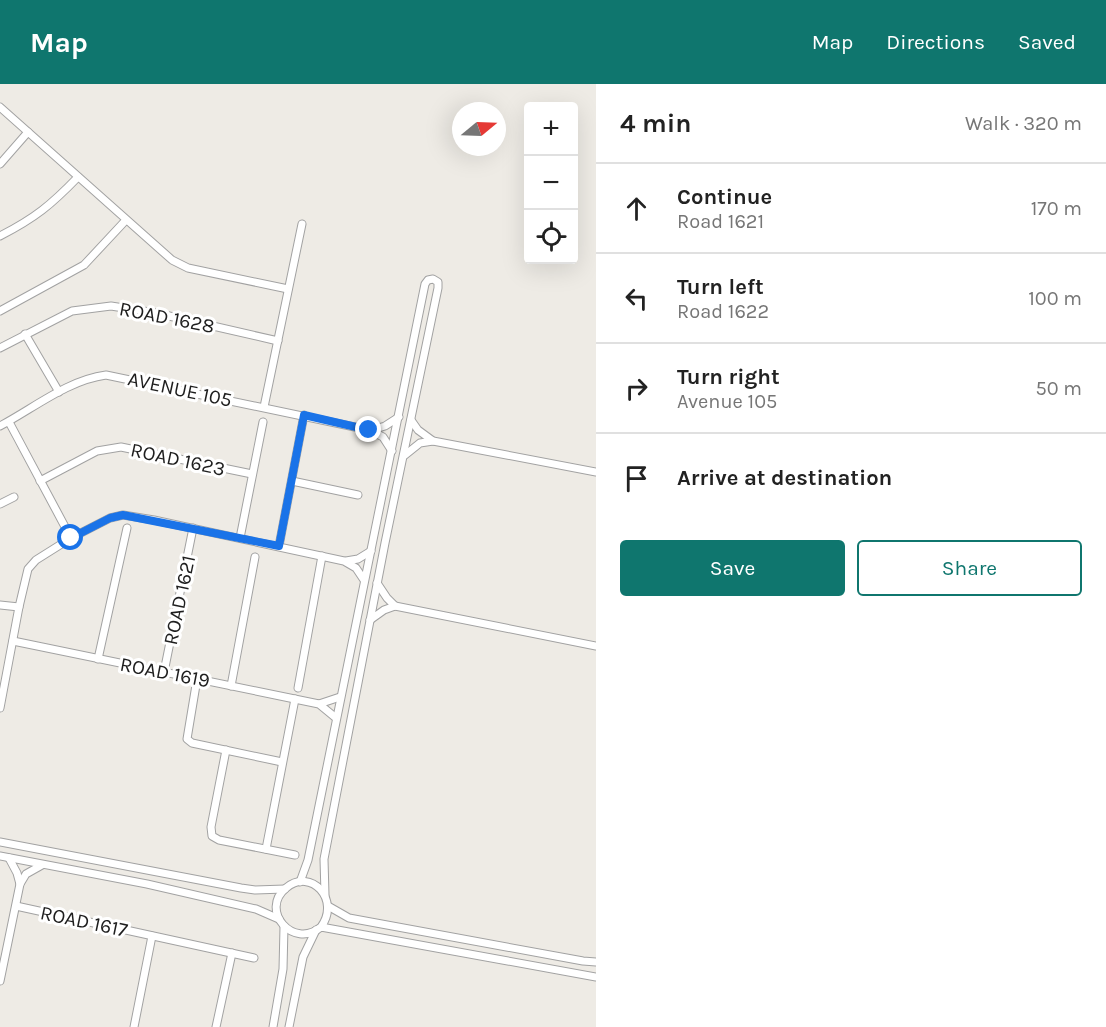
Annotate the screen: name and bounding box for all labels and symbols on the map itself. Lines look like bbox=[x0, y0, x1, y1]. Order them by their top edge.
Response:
north arrow bbox=[452, 102, 506, 156]
street label: ROAD 1628 bbox=[117, 297, 216, 338]
street label: AVENUE 105 bbox=[126, 367, 234, 412]
route end bbox=[355, 416, 381, 442]
street label: ROAD 1623 bbox=[129, 438, 227, 481]
route start bbox=[57, 524, 83, 550]
street label: ROAD 1621 bbox=[159, 553, 200, 647]
street label: ROAD 1619 bbox=[118, 653, 212, 692]
street label: ROAD 1617 bbox=[38, 901, 130, 942]

